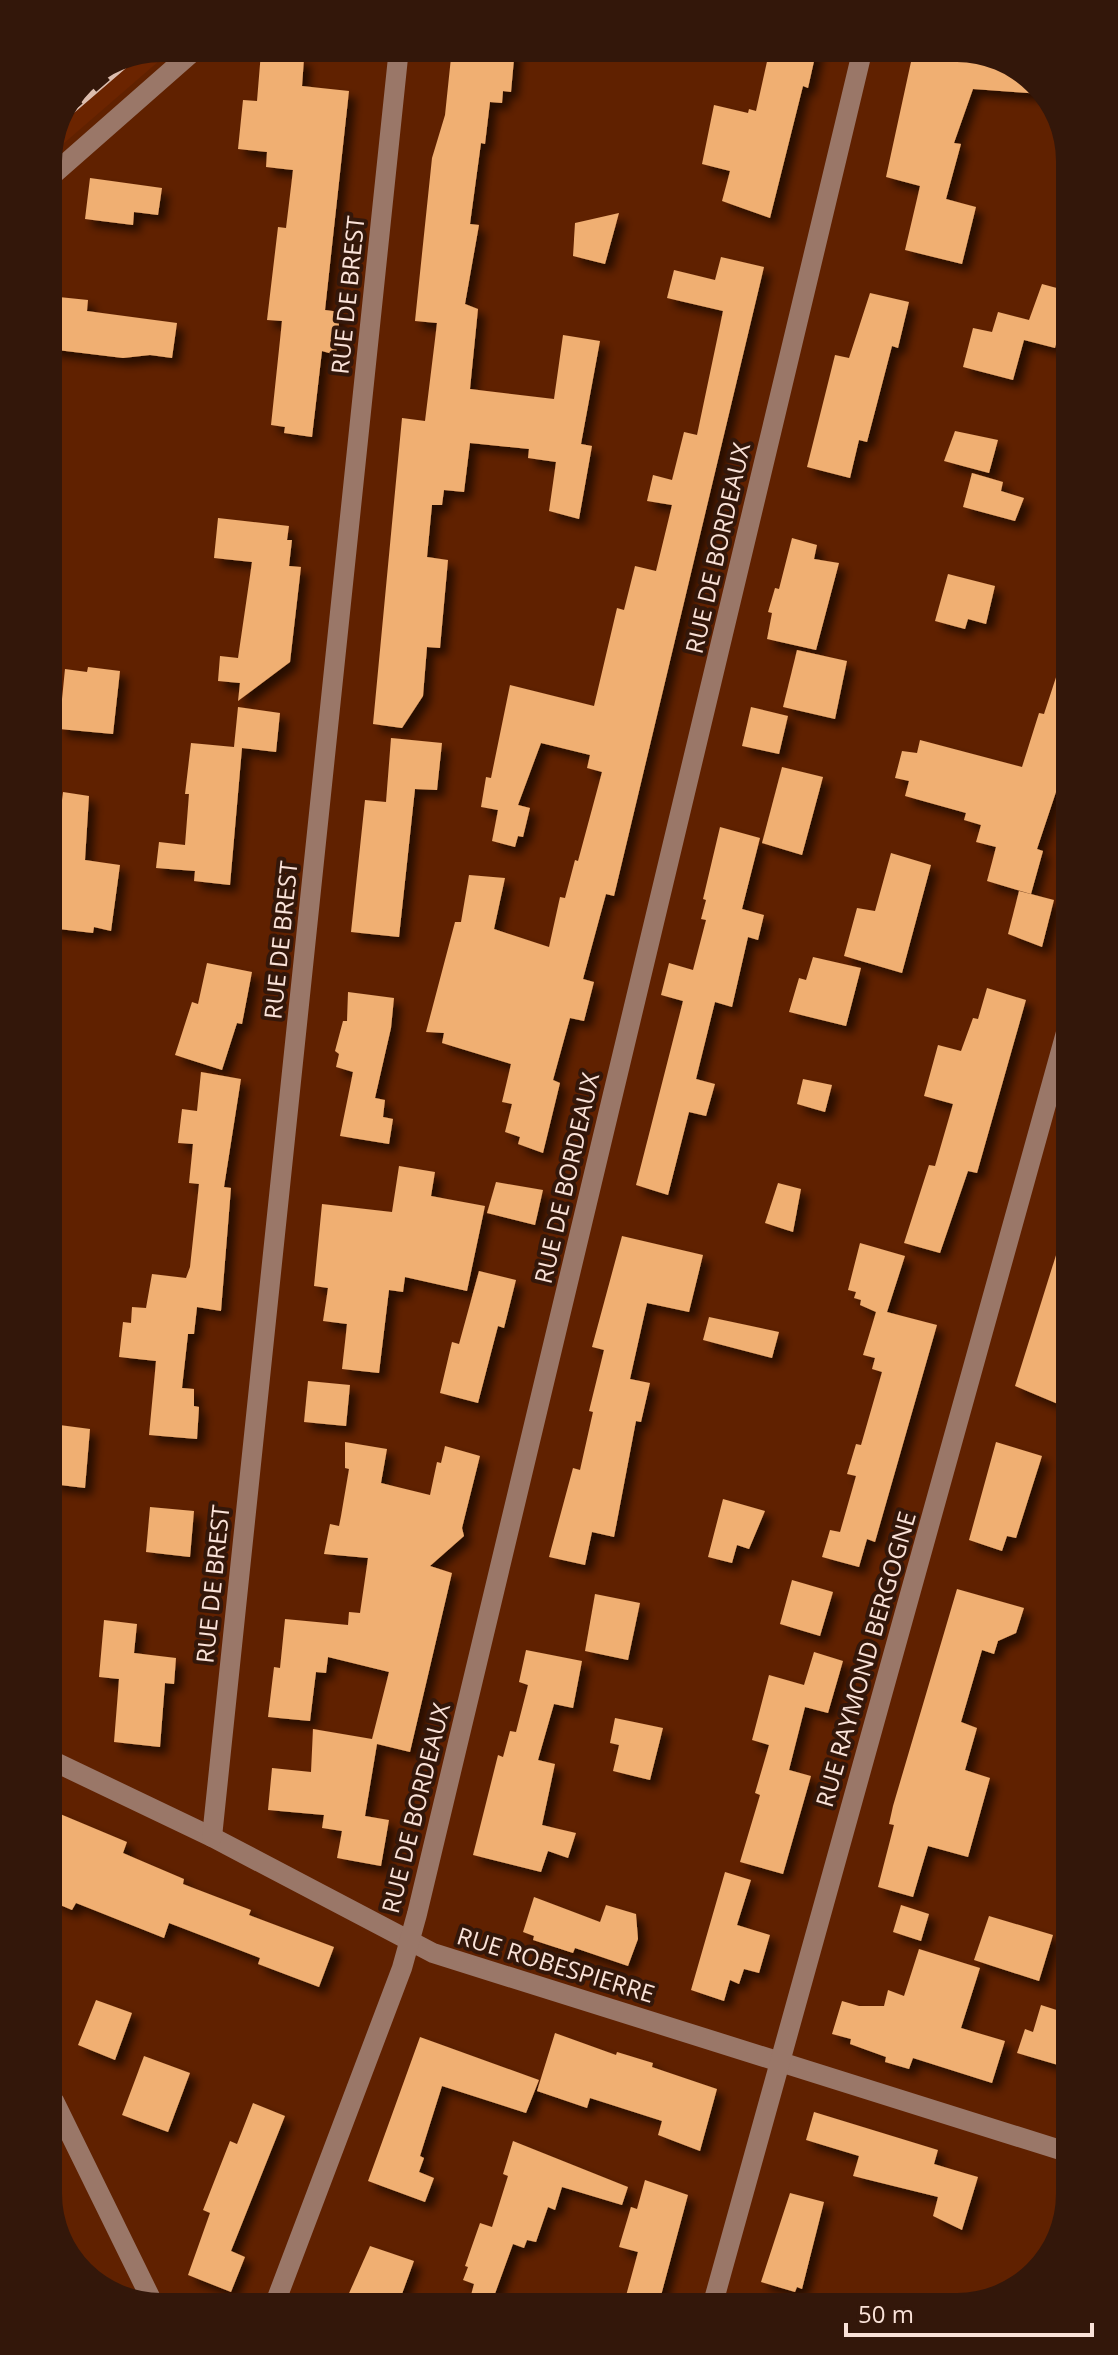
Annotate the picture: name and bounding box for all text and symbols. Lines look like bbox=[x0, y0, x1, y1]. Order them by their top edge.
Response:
street label: RUE DE BREST bbox=[322, 214, 372, 376]
street label: RUE DE BORDEAUX bbox=[677, 439, 757, 657]
street label: RUE DE BREST bbox=[255, 859, 305, 1021]
street label: RUE DE BORDEAUX bbox=[526, 1069, 606, 1287]
street label: RUE DE BREST bbox=[187, 1503, 237, 1665]
street label: RUE RAYMOND BERGOGNE bbox=[807, 1507, 923, 1811]
street label: RUE DE BORDEAUX bbox=[373, 1700, 457, 1916]
street label: RUE ROBESPIERRE bbox=[453, 1918, 659, 2010]
scale bar bbox=[846, 2287, 1092, 2337]
text: 50 m bbox=[858, 2297, 914, 2330]

